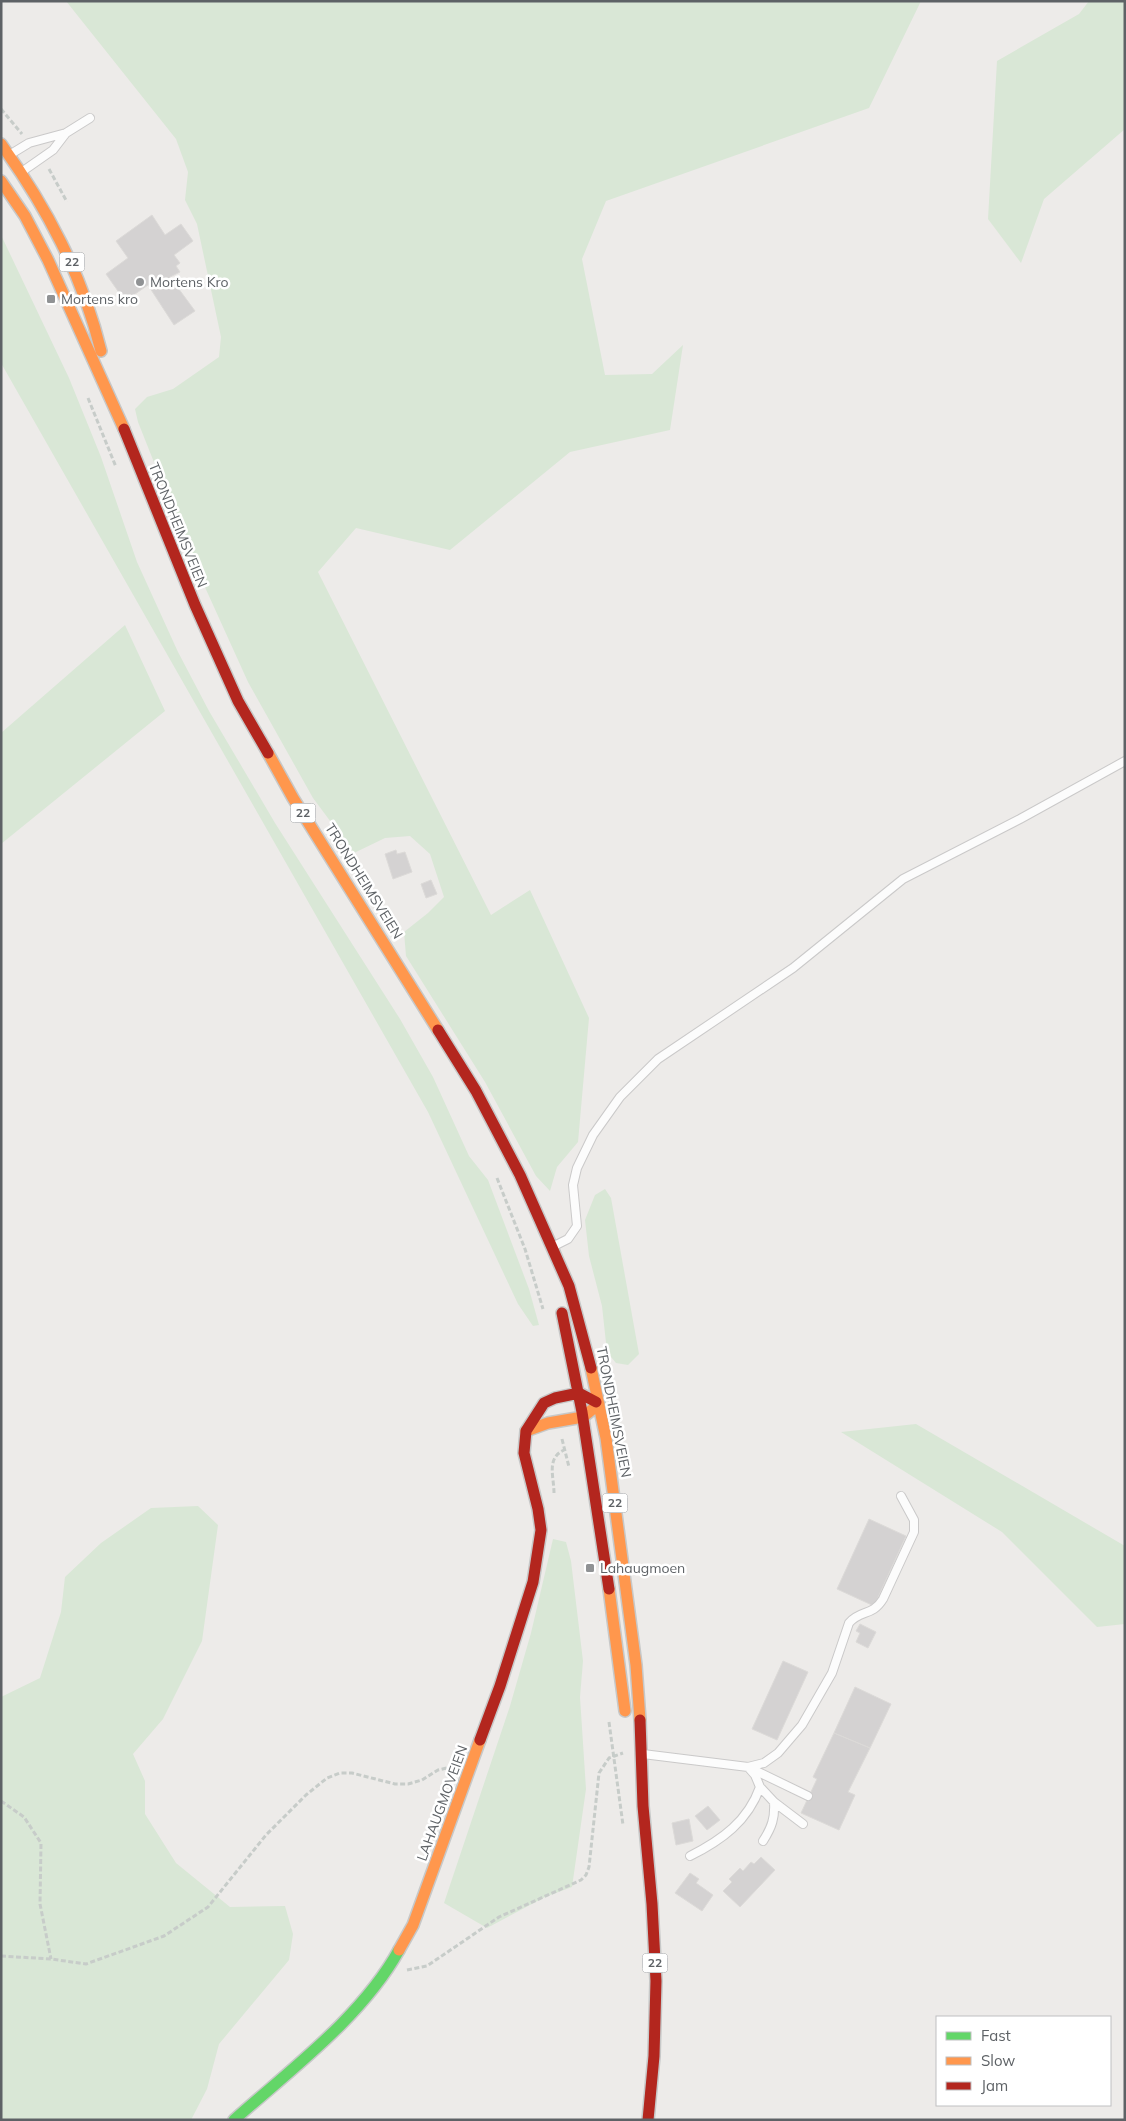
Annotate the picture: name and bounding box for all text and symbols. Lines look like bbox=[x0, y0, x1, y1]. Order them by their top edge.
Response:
road number: 22 bbox=[60, 252, 84, 272]
place label: Mortens Kro bbox=[150, 273, 229, 291]
marker: Mortens Kro bbox=[134, 276, 146, 288]
place label: Mortens kro bbox=[61, 290, 138, 308]
marker: Mortens kro bbox=[45, 293, 57, 305]
street label: TRONDHEIMSVEIEN bbox=[145, 460, 211, 590]
road number: 22 bbox=[290, 804, 316, 822]
street label: TRONDHEIMSVEIEN bbox=[321, 820, 407, 942]
street label: TRONDHEIMSVEIEN bbox=[592, 1345, 636, 1479]
road number: 22 bbox=[602, 1494, 628, 1512]
place label: Lahaugmoen bbox=[600, 1559, 685, 1577]
marker: Lahaugmoen bbox=[584, 1562, 596, 1574]
street label: LAHAUGMOVEIEN bbox=[413, 1743, 471, 1863]
road number: 22 bbox=[642, 1954, 668, 1972]
legend bbox=[936, 2016, 1111, 2106]
text: Fast bbox=[981, 2026, 1011, 2045]
text: Slow bbox=[981, 2051, 1015, 2070]
text: Jam bbox=[981, 2076, 1008, 2095]

